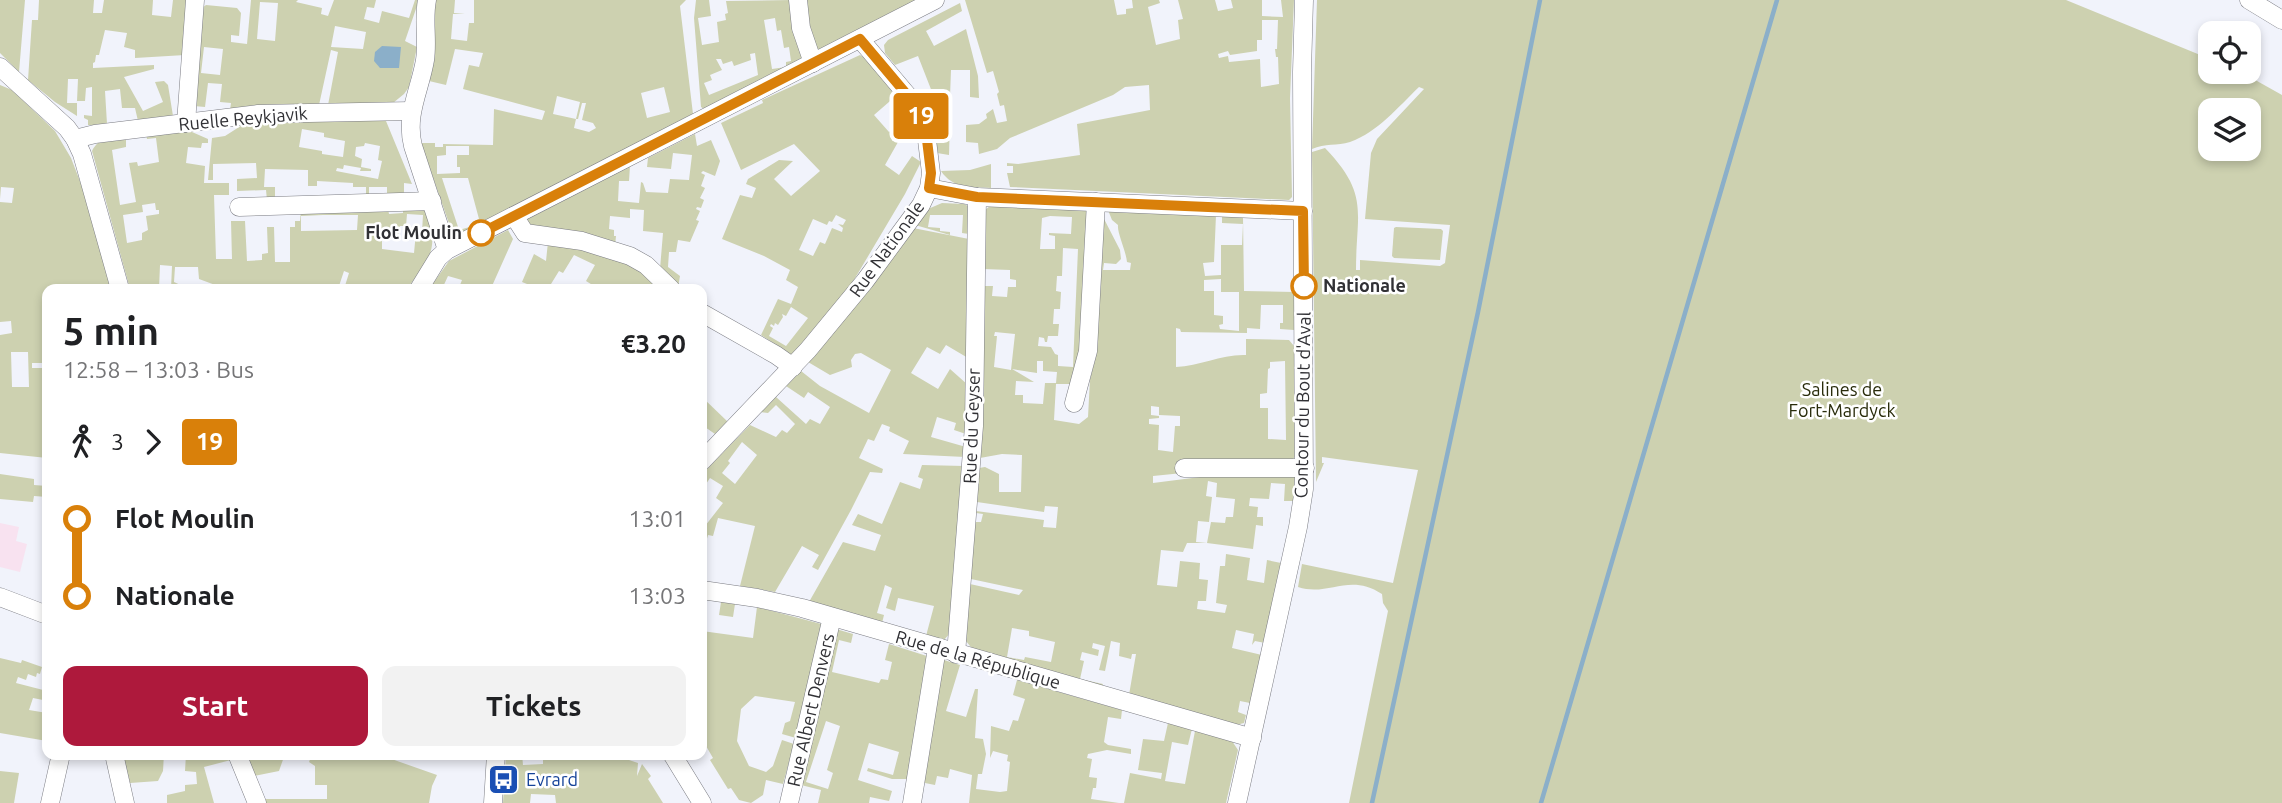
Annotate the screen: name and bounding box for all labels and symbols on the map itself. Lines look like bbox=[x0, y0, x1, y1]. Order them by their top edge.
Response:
line badge: 19 bbox=[890, 93, 953, 139]
street label: Ruelle Reykjavik bbox=[177, 102, 308, 134]
street label: Rue Nationale bbox=[845, 196, 928, 300]
marker: Flot Moulin bbox=[468, 220, 494, 246]
place label: Flot Moulin bbox=[365, 222, 462, 242]
marker: Nationale bbox=[1291, 273, 1317, 299]
place label: Nationale bbox=[1323, 275, 1406, 295]
street label: Contour du Bout d'Aval bbox=[1290, 311, 1314, 499]
street label: Rue du Geyser bbox=[959, 368, 983, 484]
park label: Salines de Fort-Mardyck bbox=[1789, 379, 1895, 420]
street label: Rue de la République bbox=[894, 626, 1063, 692]
street label: Rue Albert Denvers bbox=[783, 631, 837, 788]
bus stop icon: Evrard bbox=[486, 763, 520, 797]
place label: Evrard bbox=[526, 769, 578, 789]

